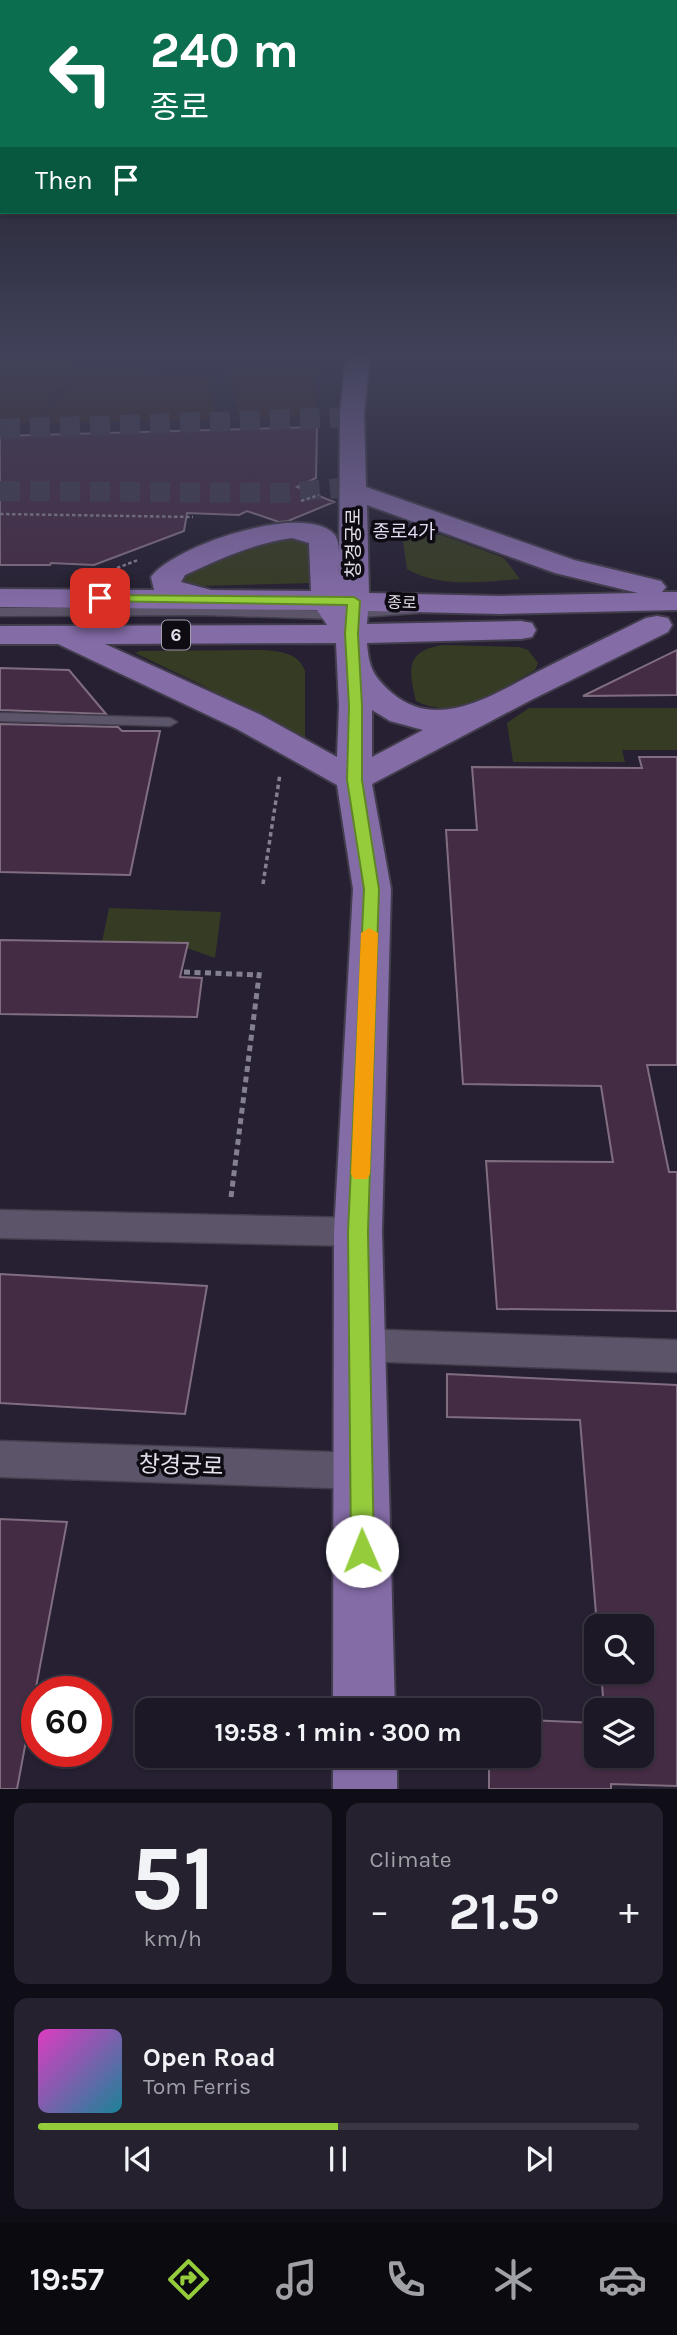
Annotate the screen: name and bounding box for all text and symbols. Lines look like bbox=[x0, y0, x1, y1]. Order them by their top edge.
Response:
text: 240 m bbox=[150, 22, 299, 79]
icon: left bbox=[35, 28, 126, 119]
text: 종로 bbox=[150, 89, 209, 126]
icon: arrive bbox=[107, 161, 145, 199]
text: Then bbox=[35, 165, 93, 196]
street label: 창경궁로 bbox=[343, 508, 365, 578]
district label: 종로4가 bbox=[372, 521, 436, 543]
pin bbox=[70, 568, 130, 628]
icon: arrive bbox=[81, 579, 119, 617]
street label: 종로 bbox=[387, 592, 417, 613]
road number: 6 bbox=[162, 620, 190, 650]
street label: 창경궁로 bbox=[138, 1451, 224, 1480]
position arrow bbox=[325, 1514, 399, 1588]
map controls bbox=[584, 1614, 654, 1768]
button: search bbox=[584, 1614, 654, 1684]
speed limit sign: 60 bbox=[21, 1676, 112, 1767]
button: layers bbox=[584, 1698, 654, 1768]
text: 19:58 · 1 min · 300 m bbox=[214, 1717, 462, 1748]
text: 51 bbox=[130, 1826, 215, 1932]
text: Climate bbox=[370, 1846, 452, 1873]
text: 21.5° bbox=[448, 1881, 560, 1942]
text: − bbox=[370, 1889, 389, 1934]
text: + bbox=[619, 1889, 639, 1934]
text: km/h bbox=[144, 1925, 202, 1952]
text: Open Road bbox=[143, 2042, 276, 2073]
text: Tom Ferris bbox=[143, 2073, 251, 2100]
icon: previous bbox=[119, 2140, 157, 2178]
icon: pause bbox=[319, 2140, 357, 2178]
icon: next bbox=[520, 2140, 558, 2178]
icon: directions bbox=[164, 2255, 213, 2304]
icon: music bbox=[272, 2255, 321, 2304]
icon: phone bbox=[381, 2255, 430, 2304]
icon: climate bbox=[489, 2255, 538, 2304]
icon: car bbox=[598, 2255, 647, 2304]
text: 19:57 bbox=[30, 2261, 104, 2298]

